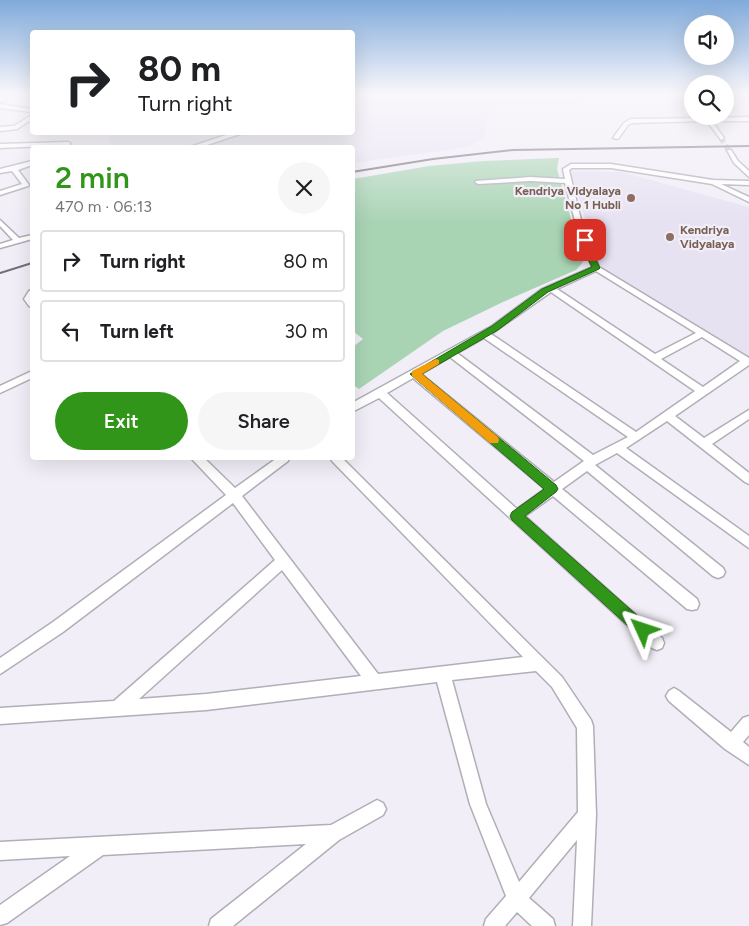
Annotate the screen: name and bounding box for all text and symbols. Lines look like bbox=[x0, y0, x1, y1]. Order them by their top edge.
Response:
map controls bbox=[684, 15, 734, 125]
button: sound bbox=[684, 15, 734, 65]
text: 80 m bbox=[138, 48, 221, 90]
icon: right bbox=[55, 50, 120, 115]
button: search bbox=[684, 75, 734, 125]
text: Turn right bbox=[138, 90, 233, 117]
text: 2 min bbox=[55, 159, 130, 196]
button: close bbox=[278, 162, 330, 214]
place label: Kendriya Vidyalaya No 1 Hubli bbox=[515, 184, 621, 212]
marker: Kendriya Vidyalaya No 1 Hubli bbox=[625, 192, 637, 204]
text: 470 m · 06:13 bbox=[55, 197, 152, 216]
pin bbox=[564, 219, 606, 261]
place label: Kendriya Vidyalaya bbox=[680, 223, 734, 251]
icon: arrive bbox=[571, 226, 599, 254]
marker: Kendriya Vidyalaya bbox=[664, 231, 676, 243]
icon: right bbox=[57, 247, 85, 275]
text: Turn right bbox=[100, 250, 186, 273]
text: 80 m bbox=[283, 250, 328, 273]
icon: left bbox=[57, 317, 85, 345]
text: Turn left bbox=[100, 320, 174, 343]
text: 30 m bbox=[285, 320, 328, 343]
button: Exit bbox=[55, 392, 188, 450]
button: Share bbox=[198, 392, 330, 450]
position arrow bbox=[616, 603, 668, 655]

